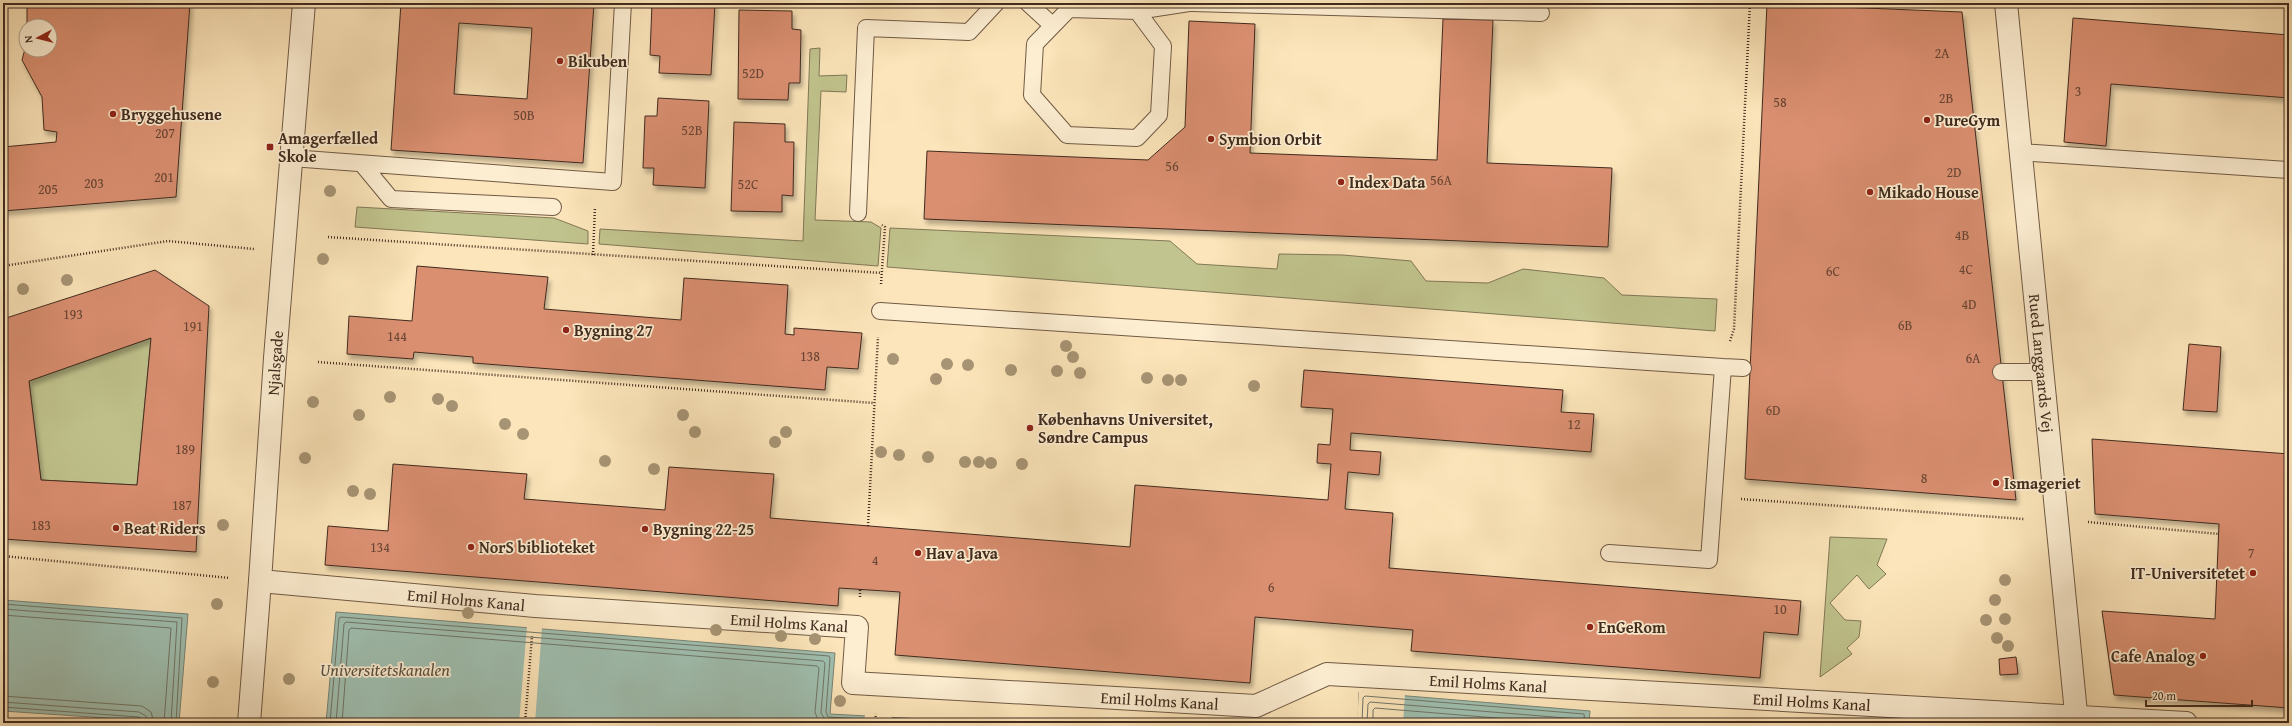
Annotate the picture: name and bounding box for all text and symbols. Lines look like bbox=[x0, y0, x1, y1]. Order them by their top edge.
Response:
north arrow bbox=[18, 18, 58, 58]
text: N bbox=[20, 34, 36, 44]
house number: 2A bbox=[1934, 43, 1950, 63]
place label: Bikuben bbox=[568, 49, 628, 73]
marker: Bikuben bbox=[555, 56, 565, 66]
house number: 52D bbox=[742, 63, 764, 83]
house number: 3 bbox=[2075, 81, 2081, 101]
house number: 2B bbox=[1939, 88, 1953, 108]
house number: 58 bbox=[1773, 92, 1787, 112]
place label: Bryggehusene bbox=[121, 102, 222, 126]
house number: 50B bbox=[513, 105, 535, 125]
place label: PureGym bbox=[1935, 108, 2000, 132]
marker: Bryggehusene bbox=[108, 109, 118, 119]
marker: PureGym bbox=[1922, 115, 1932, 125]
house number: 52B bbox=[681, 120, 703, 140]
house number: 207 bbox=[155, 123, 175, 143]
place label: Amagerfælled Skole bbox=[278, 126, 379, 168]
place label: Symbion Orbit bbox=[1219, 127, 1322, 151]
marker: Symbion Orbit bbox=[1206, 134, 1216, 144]
marker: Amagerfælled Skole bbox=[265, 142, 275, 152]
house number: 56 bbox=[1165, 156, 1179, 176]
house number: 2D bbox=[1946, 162, 1962, 182]
house number: 201 bbox=[154, 167, 174, 187]
place label: Index Data bbox=[1349, 170, 1426, 194]
house number: 56A bbox=[1430, 170, 1452, 190]
house number: 203 bbox=[84, 173, 104, 193]
house number: 52C bbox=[737, 174, 759, 194]
marker: Index Data bbox=[1336, 177, 1346, 187]
house number: 205 bbox=[38, 179, 58, 199]
place label: Mikado House bbox=[1878, 180, 1979, 204]
marker: Mikado House bbox=[1865, 187, 1875, 197]
house number: 4B bbox=[1955, 225, 1969, 245]
house number: 4C bbox=[1959, 259, 1974, 279]
house number: 6C bbox=[1826, 261, 1841, 281]
street label: Rued Langgaards Vej bbox=[2023, 293, 2060, 434]
house number: 4D bbox=[1961, 294, 1977, 314]
house number: 193 bbox=[63, 304, 83, 324]
house number: 6B bbox=[1898, 315, 1912, 335]
house number: 191 bbox=[183, 316, 203, 336]
place label: Bygning 27 bbox=[574, 318, 653, 342]
marker: Bygning 27 bbox=[561, 325, 571, 335]
house number: 144 bbox=[387, 326, 407, 346]
street label: Njalsgade bbox=[261, 330, 289, 396]
house number: 138 bbox=[800, 346, 820, 366]
house number: 6A bbox=[1965, 348, 1981, 368]
house number: 6D bbox=[1765, 400, 1781, 420]
place label: Københavns Universitet, Søndre Campus bbox=[1038, 407, 1213, 449]
house number: 12 bbox=[1567, 414, 1581, 434]
marker: Københavns Universitet, Søndre Campus bbox=[1025, 423, 1035, 433]
house number: 189 bbox=[175, 439, 195, 459]
house number: 8 bbox=[1921, 468, 1928, 488]
place label: Ismageriet bbox=[2004, 471, 2081, 495]
marker: Ismageriet bbox=[1991, 478, 2001, 488]
house number: 187 bbox=[172, 495, 192, 515]
house number: 183 bbox=[31, 515, 51, 535]
place label: Beat Riders bbox=[124, 516, 206, 540]
place label: Bygning 22-25 bbox=[653, 517, 754, 541]
marker: Beat Riders bbox=[111, 523, 121, 533]
marker: Bygning 22-25 bbox=[640, 524, 650, 534]
place label: NorS biblioteket bbox=[479, 535, 595, 559]
house number: 134 bbox=[370, 537, 390, 557]
place label: Hav a Java bbox=[926, 541, 999, 565]
marker: NorS biblioteket bbox=[466, 542, 476, 552]
house number: 7 bbox=[2248, 543, 2255, 563]
marker: Hav a Java bbox=[913, 548, 923, 558]
house number: 4 bbox=[872, 550, 879, 570]
place label: IT-Universitetet bbox=[2130, 561, 2245, 585]
marker: IT-Universitetet bbox=[2248, 568, 2258, 578]
house number: 6 bbox=[1268, 577, 1275, 597]
street label: Emil Holms Kanal bbox=[406, 582, 527, 617]
house number: 10 bbox=[1773, 599, 1787, 619]
street label: Emil Holms Kanal bbox=[730, 607, 850, 638]
place label: EnGeRom bbox=[1598, 615, 1666, 639]
marker: EnGeRom bbox=[1585, 622, 1595, 632]
place label: Cafe Analog bbox=[2111, 644, 2196, 668]
marker: Cafe Analog bbox=[2198, 651, 2208, 661]
water label: Universitetskanalen bbox=[320, 657, 450, 682]
street label: Emil Holms Kanal bbox=[1429, 668, 1548, 699]
scale bar bbox=[2146, 682, 2252, 708]
street label: Emil Holms Kanal bbox=[1100, 685, 1220, 716]
street label: Emil Holms Kanal bbox=[1752, 686, 1872, 717]
text: 20 m bbox=[2152, 687, 2176, 704]

